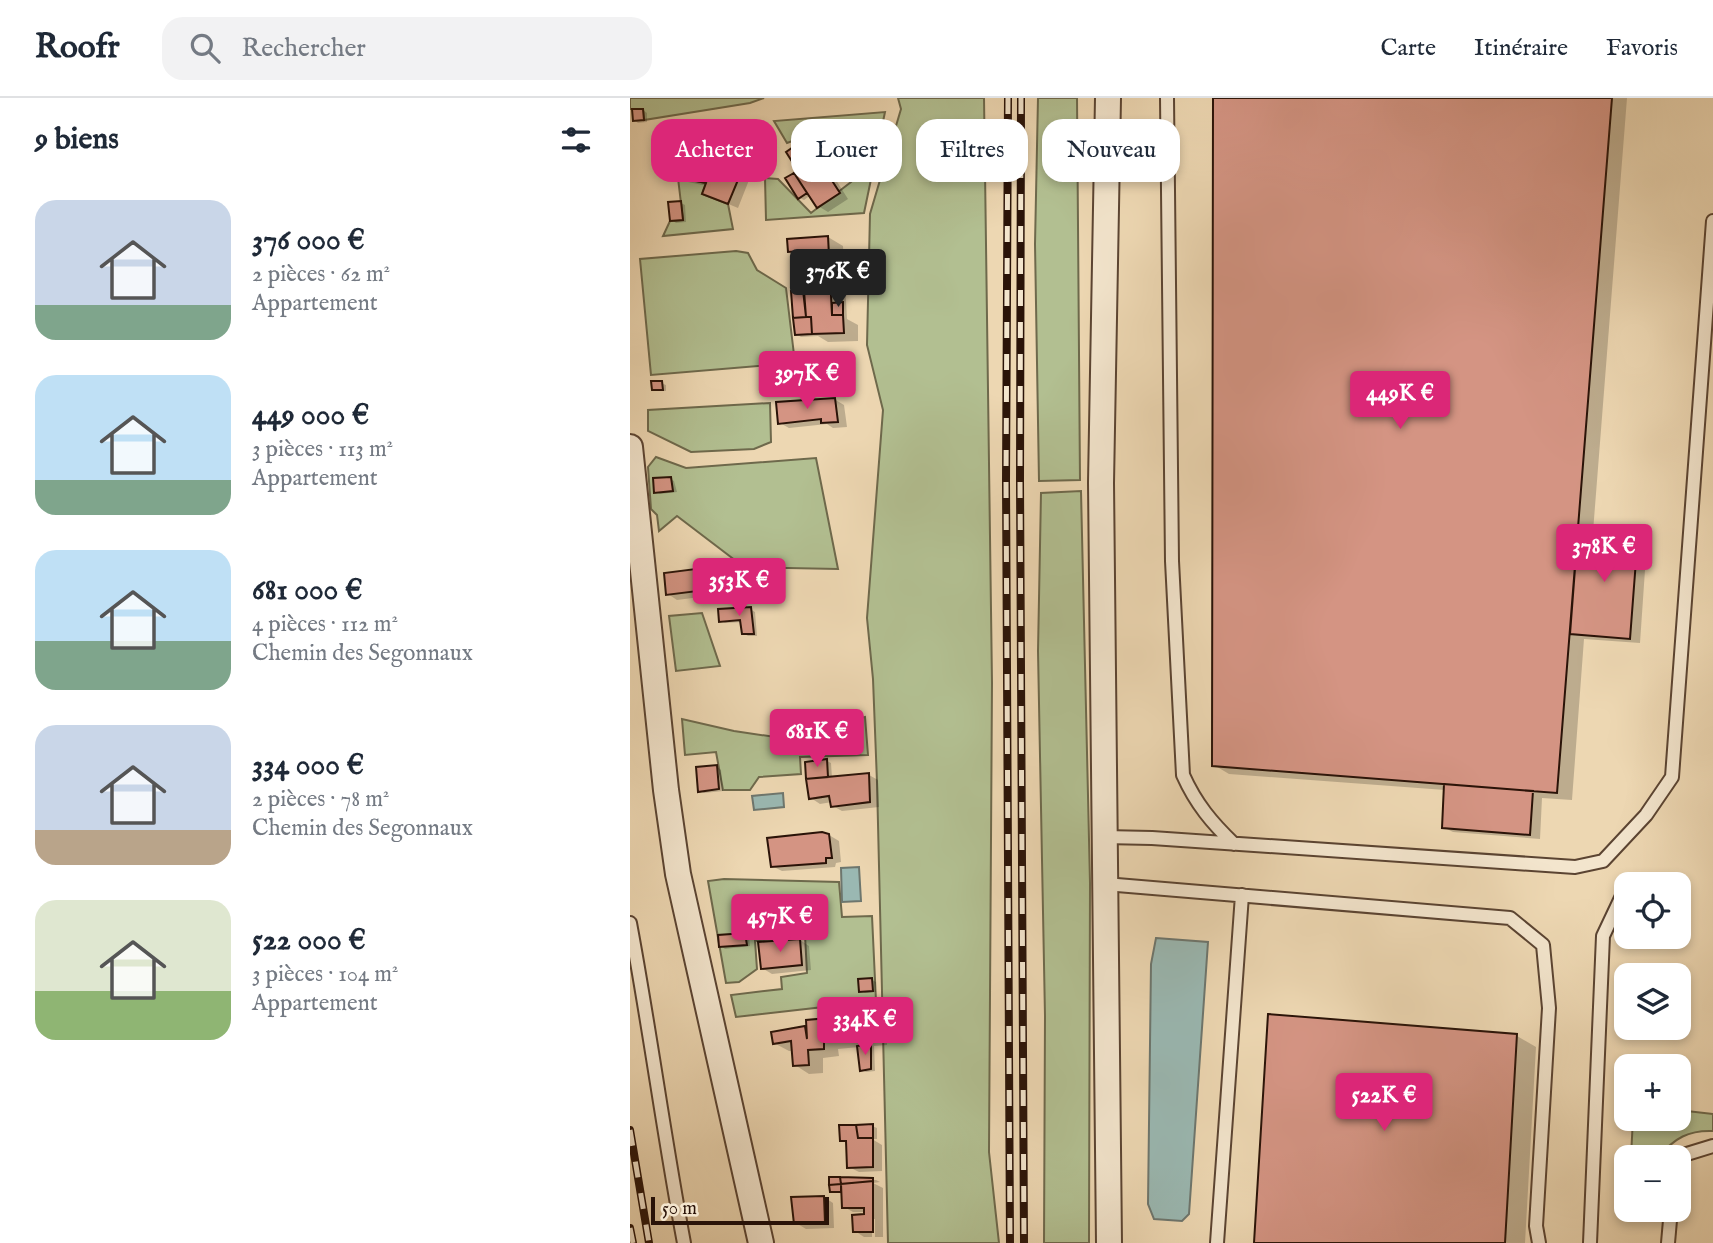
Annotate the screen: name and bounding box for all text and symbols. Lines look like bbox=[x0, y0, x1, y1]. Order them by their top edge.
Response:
search box bbox=[162, 17, 652, 80]
text: Roofr bbox=[35, 27, 120, 69]
icon: search bbox=[186, 29, 224, 67]
text: Rechercher bbox=[242, 32, 366, 65]
text: Carte bbox=[1380, 33, 1436, 64]
text: Itinéraire bbox=[1474, 33, 1568, 64]
text: Favoris bbox=[1606, 33, 1678, 64]
chip: Acheter bbox=[651, 119, 777, 182]
chip: Louer bbox=[791, 119, 902, 182]
chip: Filtres bbox=[916, 119, 1028, 182]
chip: Nouveau bbox=[1042, 119, 1180, 182]
text: 9 biens bbox=[35, 121, 119, 159]
icon: filters bbox=[557, 121, 595, 159]
text: 376 000 € bbox=[252, 222, 365, 260]
icon: home bbox=[91, 228, 175, 312]
pin: 376K € bbox=[781, 250, 895, 309]
text: 376K € bbox=[806, 257, 870, 286]
text: 2 pièces · 62 m² bbox=[252, 260, 390, 289]
text: Appartement bbox=[252, 289, 378, 318]
pin: 397K € bbox=[750, 352, 864, 411]
text: 397K € bbox=[775, 359, 839, 388]
pin: 449K € bbox=[1343, 372, 1457, 431]
text: 449K € bbox=[1366, 379, 1434, 408]
text: 449 000 € bbox=[252, 397, 369, 435]
icon: home bbox=[91, 403, 175, 487]
text: 3 pièces · 113 m² bbox=[252, 435, 393, 464]
text: Appartement bbox=[252, 464, 378, 493]
pin: 378K € bbox=[1547, 524, 1661, 584]
text: 378K € bbox=[1572, 532, 1636, 561]
pin: 353K € bbox=[682, 559, 796, 618]
text: 353K € bbox=[709, 566, 769, 595]
text: 681 000 € bbox=[252, 572, 362, 610]
icon: home bbox=[91, 578, 175, 662]
text: 4 pièces · 112 m² bbox=[252, 610, 398, 639]
text: Chemin des Segonnaux bbox=[252, 639, 473, 668]
pin: 681K € bbox=[760, 710, 874, 769]
text: 681K € bbox=[786, 717, 848, 746]
text: 334 000 € bbox=[252, 747, 364, 785]
icon: home bbox=[91, 753, 175, 837]
text: 2 pièces · 78 m² bbox=[252, 785, 389, 814]
text: Chemin des Segonnaux bbox=[252, 814, 473, 843]
map controls bbox=[1614, 872, 1691, 1222]
button: locate bbox=[1614, 872, 1691, 949]
pin: 457K € bbox=[723, 894, 837, 954]
text: 457K € bbox=[747, 902, 813, 931]
text: 522 000 € bbox=[252, 922, 366, 960]
icon: home bbox=[91, 928, 175, 1012]
text: 3 pièces · 104 m² bbox=[252, 960, 398, 989]
button: layers bbox=[1614, 963, 1691, 1040]
text: Appartement bbox=[252, 989, 378, 1018]
pin: 334K € bbox=[808, 998, 922, 1057]
text: 334K € bbox=[833, 1005, 897, 1034]
button: + bbox=[1614, 1054, 1691, 1131]
pin: 522K € bbox=[1327, 1074, 1441, 1133]
text: 522K € bbox=[1352, 1081, 1416, 1110]
button: − bbox=[1614, 1145, 1691, 1222]
scale bar bbox=[651, 1194, 830, 1226]
text: 50 m bbox=[662, 1197, 697, 1221]

